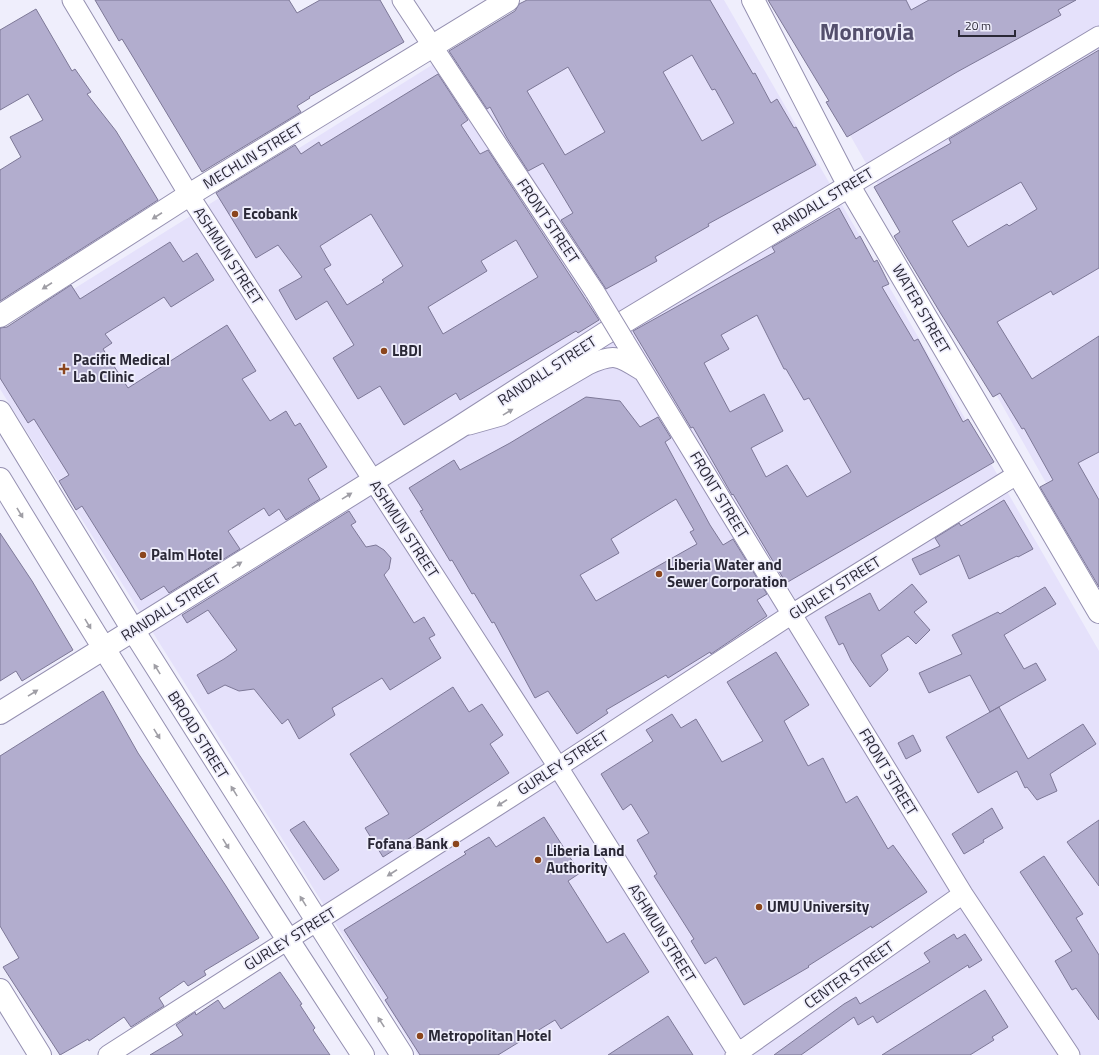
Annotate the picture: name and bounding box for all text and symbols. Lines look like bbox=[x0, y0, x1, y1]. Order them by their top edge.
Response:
scale bar bbox=[959, 12, 1015, 38]
district label: Monrovia bbox=[820, 14, 914, 49]
text: 20 m bbox=[965, 16, 991, 35]
street label: MECHLIN STREET bbox=[198, 117, 307, 195]
street label: RANDALL STREET bbox=[768, 161, 878, 240]
street label: FRONT STREET bbox=[511, 174, 585, 268]
street label: ASHMUN STREET bbox=[188, 202, 269, 309]
place label: Ecobank bbox=[243, 202, 298, 225]
marker: Ecobank bbox=[230, 209, 240, 219]
one-way arrow bbox=[151, 212, 162, 220]
street label: WATER STREET bbox=[887, 260, 956, 358]
one-way arrow bbox=[42, 282, 52, 290]
street label: RANDALL STREET bbox=[493, 330, 601, 411]
place label: LBDI bbox=[392, 339, 422, 362]
marker: LBDI bbox=[379, 346, 389, 356]
place label: Pacific Medical Lab Clinic bbox=[73, 348, 170, 388]
marker: Pacific Medical Lab Clinic bbox=[58, 363, 70, 375]
one-way arrow bbox=[502, 408, 514, 415]
street label: FRONT STREET bbox=[684, 447, 755, 543]
street label: ASHMUN STREET bbox=[364, 475, 445, 582]
one-way arrow bbox=[342, 492, 352, 500]
one-way arrow bbox=[17, 507, 24, 519]
place label: Palm Hotel bbox=[151, 543, 223, 566]
marker: Palm Hotel bbox=[138, 550, 148, 560]
street label: GURLEY STREET bbox=[784, 550, 885, 625]
place label: Liberia Water and Sewer Corporation bbox=[667, 553, 788, 593]
one-way arrow bbox=[232, 561, 242, 569]
street label: RANDALL STREET bbox=[116, 567, 225, 647]
marker: Liberia Water and Sewer Corporation bbox=[654, 569, 664, 579]
one-way arrow bbox=[84, 619, 92, 629]
one-way arrow bbox=[153, 664, 161, 674]
street label: BROAD STREET bbox=[162, 686, 235, 783]
one-way arrow bbox=[27, 689, 39, 696]
street label: GURLEY STREET bbox=[513, 724, 613, 801]
street label: FRONT STREET bbox=[853, 724, 924, 820]
one-way arrow bbox=[153, 729, 161, 739]
one-way arrow bbox=[230, 785, 237, 797]
one-way arrow bbox=[497, 799, 507, 807]
place label: Fofana Bank bbox=[367, 832, 448, 855]
one-way arrow bbox=[223, 838, 230, 850]
marker: Fofana Bank bbox=[451, 839, 461, 849]
place label: Liberia Land Authority bbox=[546, 839, 624, 879]
marker: Liberia Land Authority bbox=[533, 855, 543, 865]
one-way arrow bbox=[387, 869, 397, 877]
street label: ASHMUN STREET bbox=[623, 879, 702, 987]
place label: UMU University bbox=[767, 895, 870, 918]
one-way arrow bbox=[299, 896, 307, 906]
street label: GURLEY STREET bbox=[239, 901, 340, 976]
marker: UMU University bbox=[754, 902, 764, 912]
street label: CENTER STREET bbox=[799, 935, 898, 1014]
one-way arrow bbox=[377, 1017, 385, 1027]
place label: Metropolitan Hotel bbox=[428, 1024, 551, 1047]
marker: Metropolitan Hotel bbox=[415, 1031, 425, 1041]

